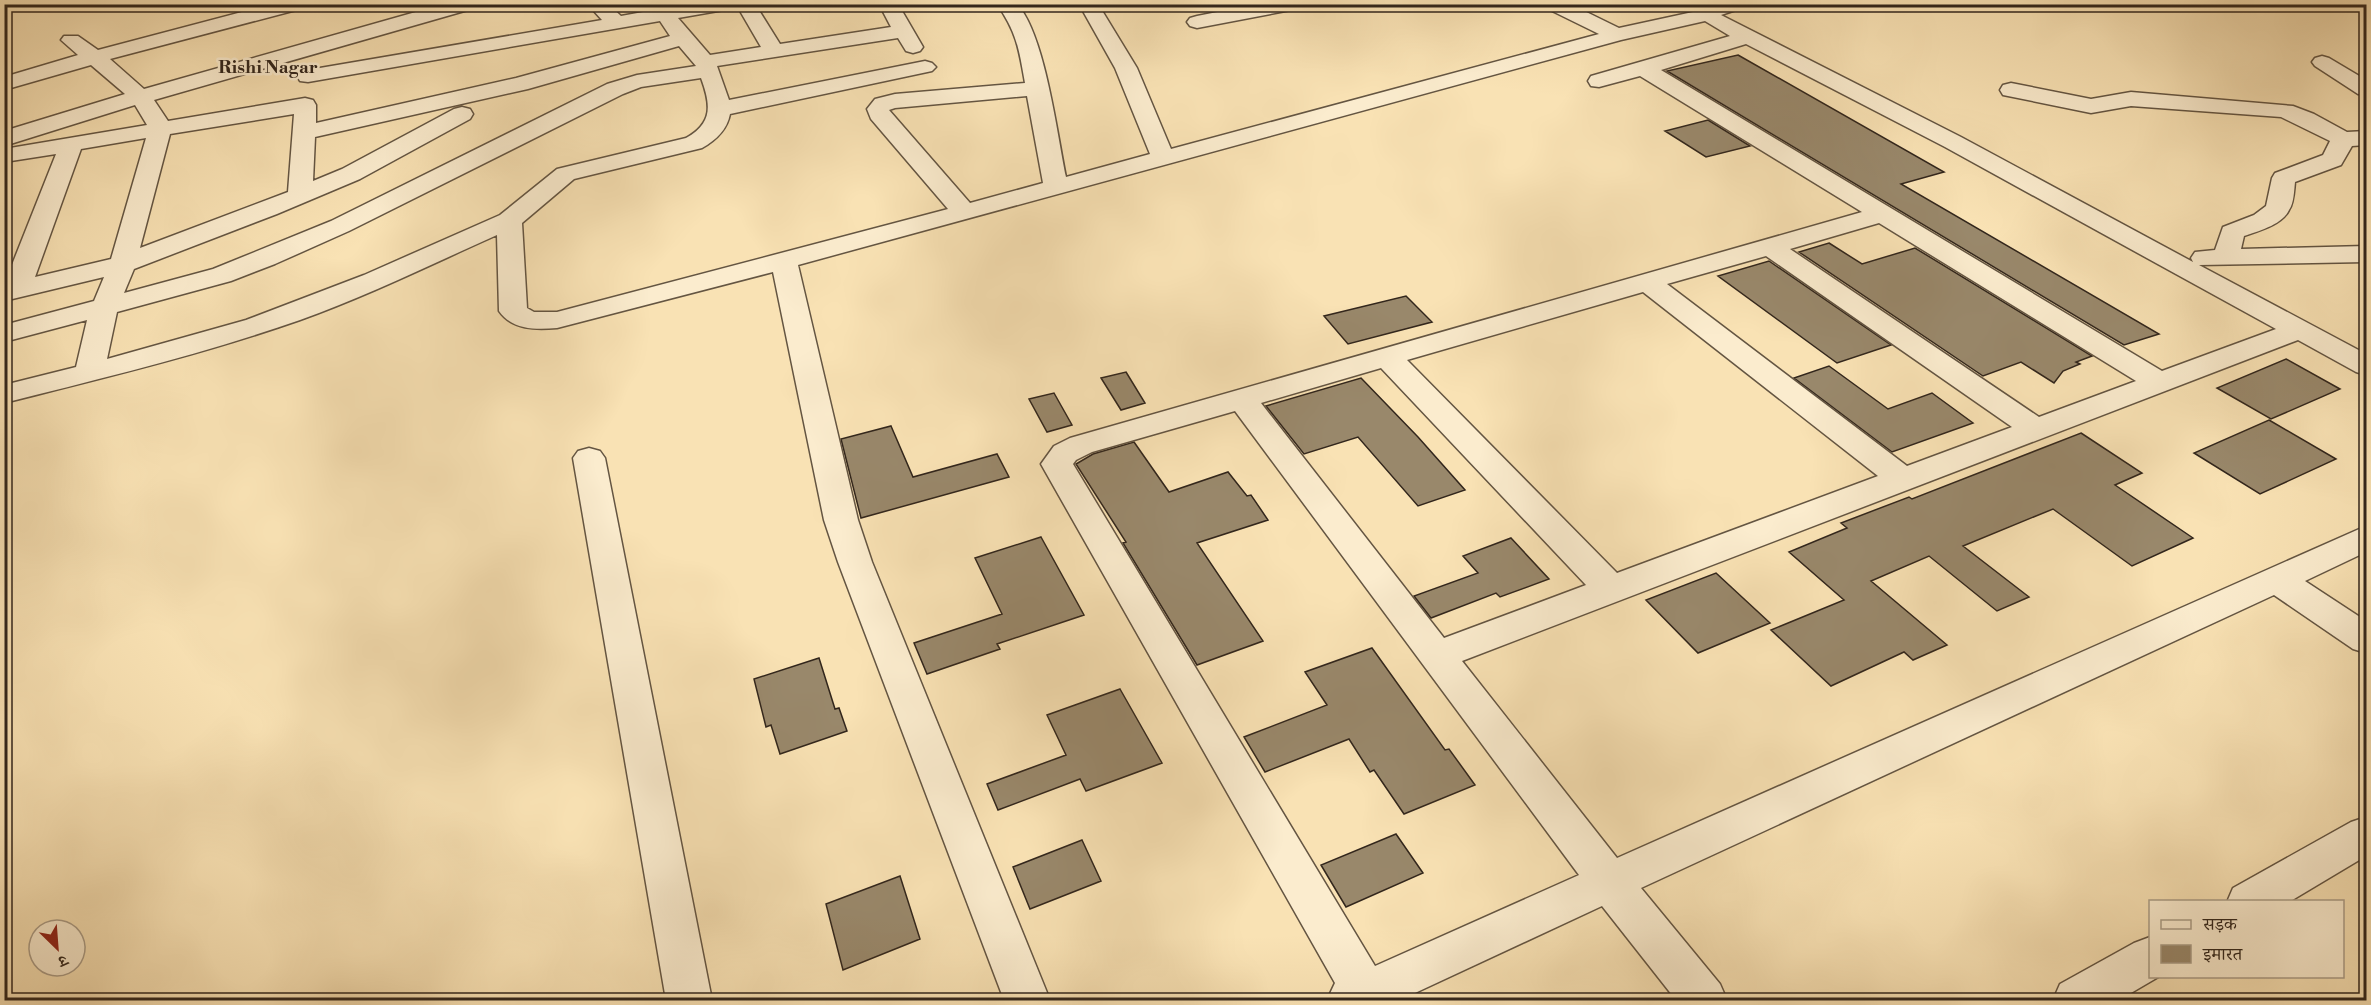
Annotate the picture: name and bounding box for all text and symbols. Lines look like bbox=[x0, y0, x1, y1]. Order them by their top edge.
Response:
district label: Rishi Nagar bbox=[218, 56, 318, 79]
legend bbox=[2149, 900, 2344, 978]
text: सड़क bbox=[2202, 913, 2238, 936]
north arrow bbox=[27, 918, 87, 978]
text: इमारत bbox=[2202, 943, 2243, 966]
text: उ bbox=[53, 949, 72, 972]

